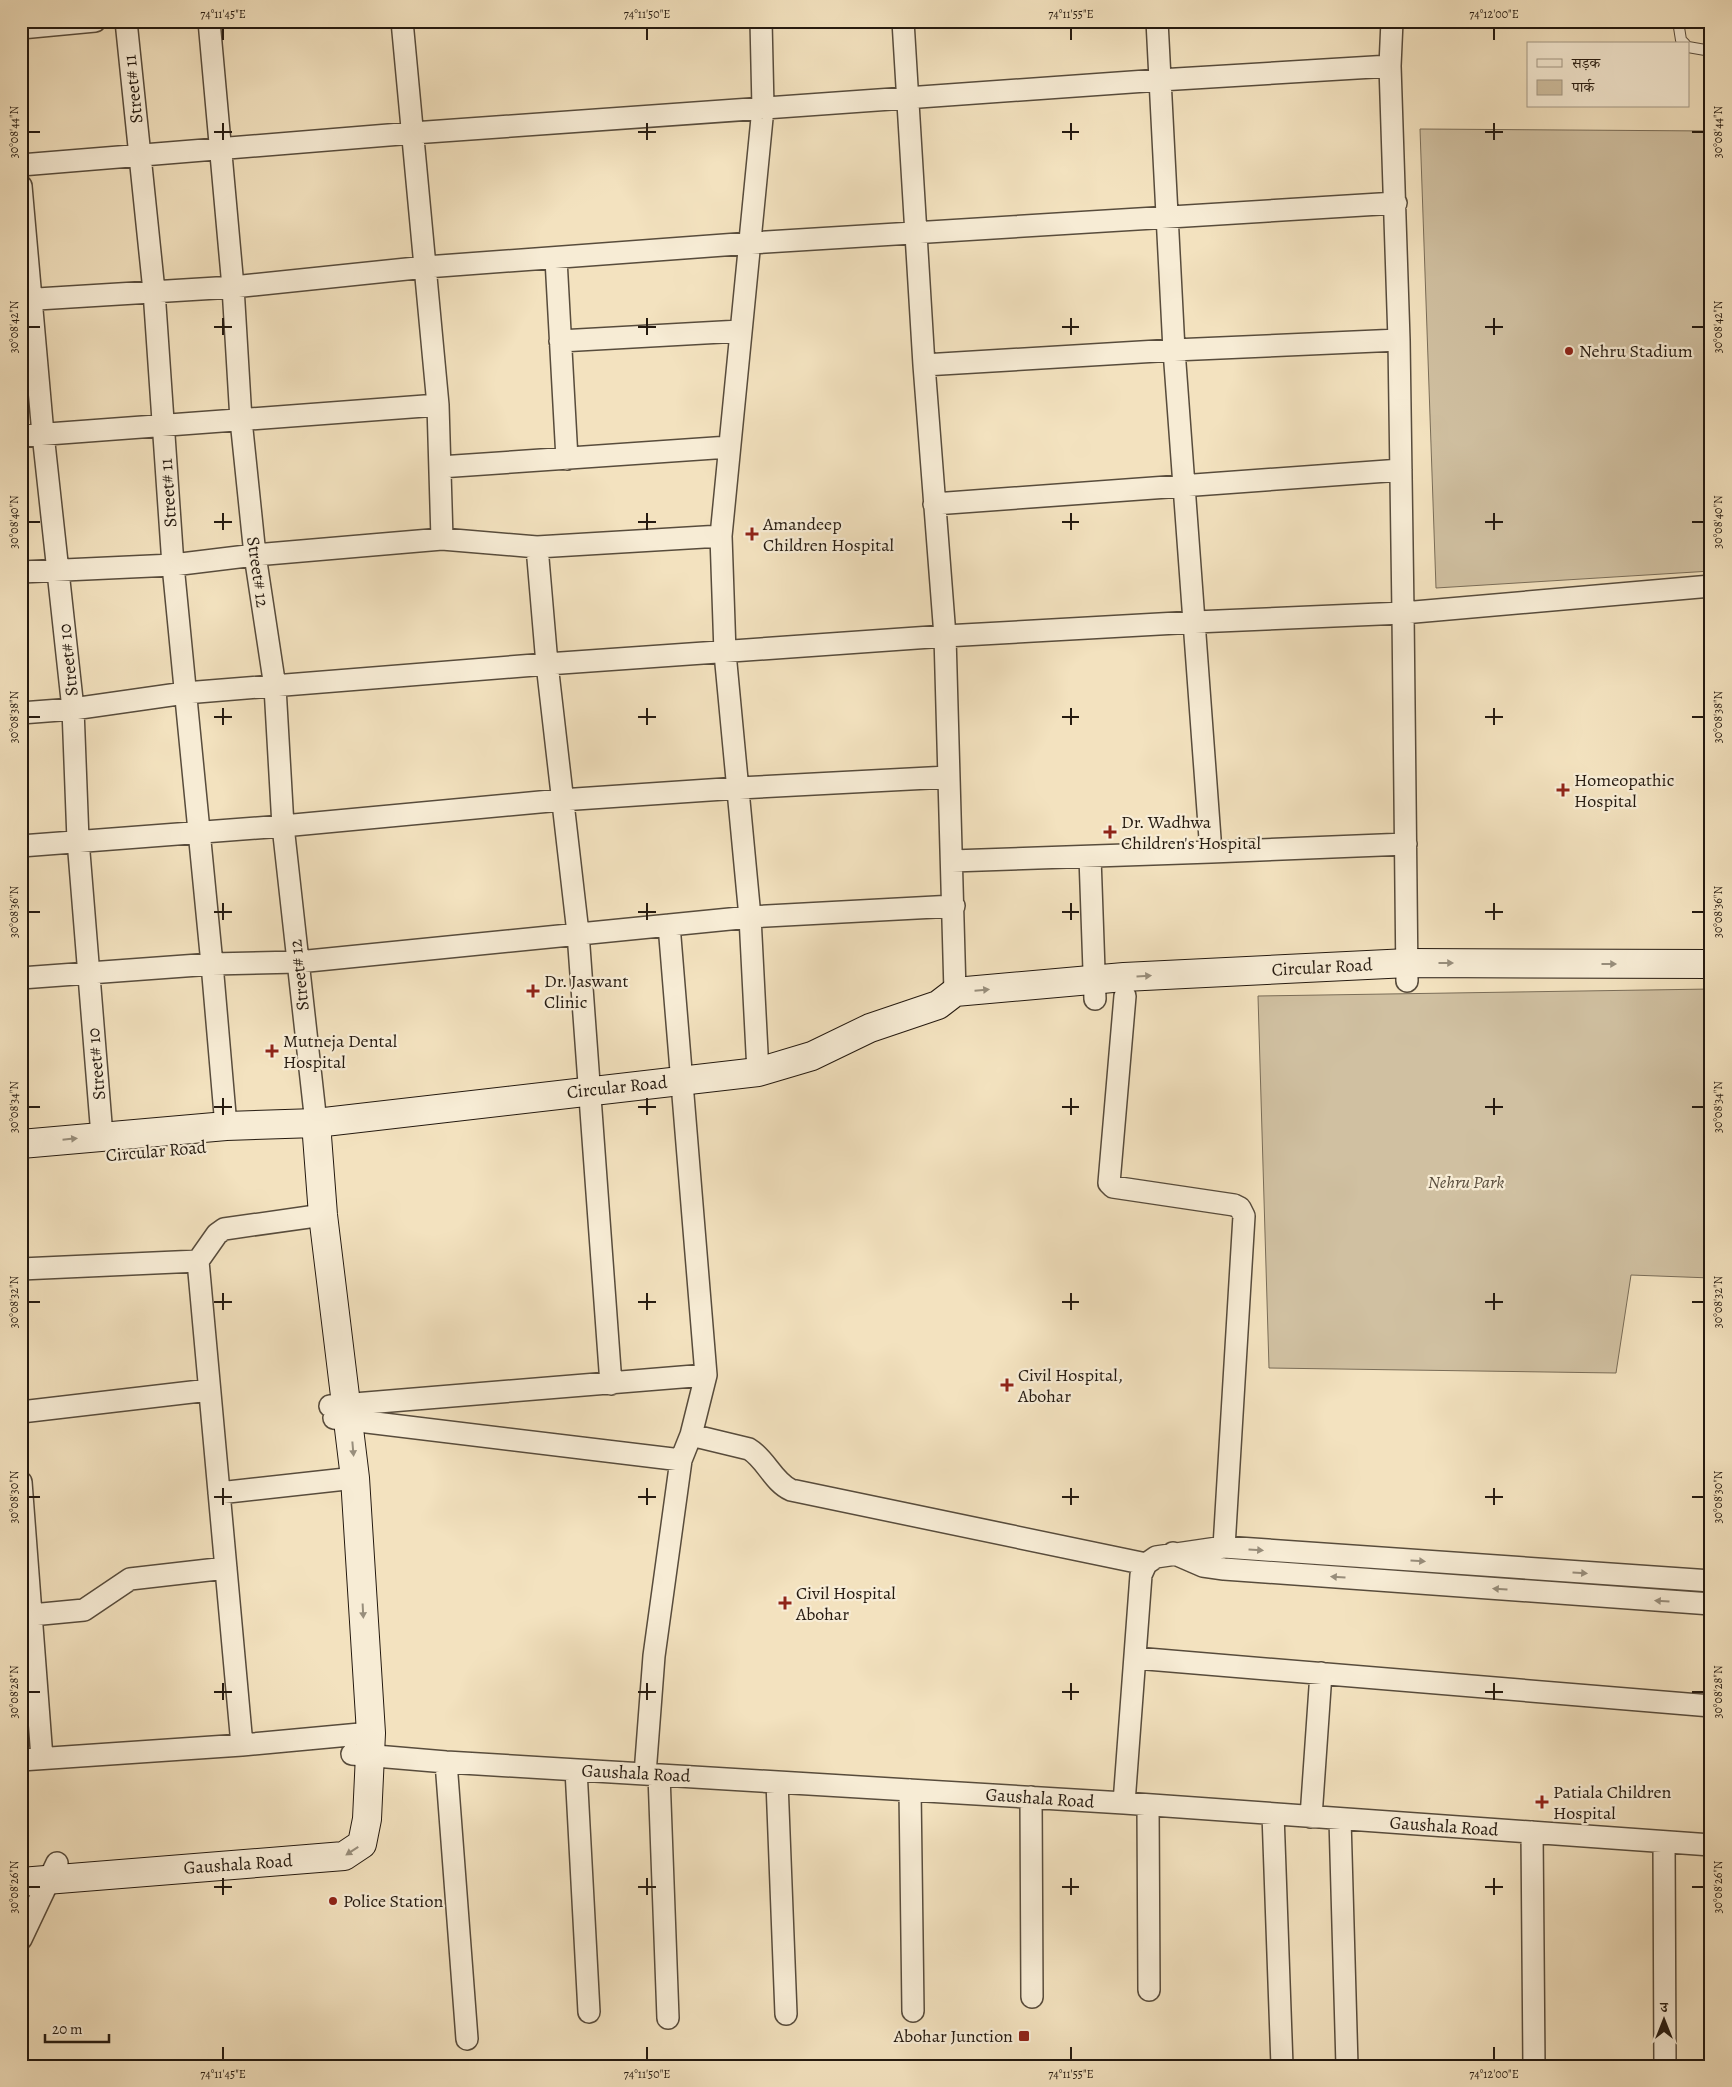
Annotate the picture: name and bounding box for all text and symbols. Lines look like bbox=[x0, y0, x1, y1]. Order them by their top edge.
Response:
text: 74°11'45"E bbox=[200, 6, 246, 22]
text: 74°11'50"E bbox=[624, 6, 670, 22]
text: 74°11'55"E bbox=[1048, 6, 1094, 22]
text: 74°12'00"E bbox=[1469, 6, 1519, 22]
legend bbox=[1527, 42, 1690, 108]
street label: Street# 11 bbox=[117, 53, 149, 125]
text: सड़क bbox=[1571, 53, 1601, 73]
text: पार्क bbox=[1571, 77, 1595, 97]
text: 30°08'44"N bbox=[6, 105, 22, 158]
text: 30°08'44"N bbox=[1710, 105, 1726, 158]
text: 30°08'42"N bbox=[6, 300, 22, 353]
text: 30°08'42"N bbox=[1710, 300, 1726, 353]
place label: Nehru Stadium bbox=[1579, 339, 1693, 363]
marker: Nehru Stadium bbox=[1563, 345, 1575, 357]
street label: Street# 11 bbox=[154, 458, 182, 528]
text: 30°08'40"N bbox=[6, 495, 22, 549]
text: 30°08'40"N bbox=[1710, 495, 1726, 549]
place label: Amandeep Children Hospital bbox=[762, 512, 895, 557]
marker: Amandeep Children Hospital bbox=[745, 527, 759, 541]
street label: Street# 12 bbox=[241, 535, 275, 610]
street label: Street# 10 bbox=[52, 623, 84, 697]
text: 30°08'38"N bbox=[6, 690, 22, 743]
text: 30°08'38"N bbox=[1710, 690, 1726, 743]
place label: Homeopathic Hospital bbox=[1574, 768, 1674, 813]
marker: Homeopathic Hospital bbox=[1556, 783, 1570, 797]
place label: Dr. Wadhwa Children's Hospital bbox=[1121, 810, 1262, 855]
marker: Dr. Wadhwa Children's Hospital bbox=[1103, 825, 1117, 839]
text: 30°08'36"N bbox=[6, 886, 22, 938]
text: 30°08'36"N bbox=[1710, 886, 1726, 938]
street label: Street# 12 bbox=[283, 938, 315, 1012]
street label: Circular Road bbox=[1271, 952, 1373, 982]
one-way arrow bbox=[1439, 959, 1455, 967]
one-way arrow bbox=[1601, 960, 1617, 968]
place label: Dr. Jaswant Clinic bbox=[544, 969, 628, 1014]
one-way arrow bbox=[1136, 972, 1152, 980]
marker: Dr. Jaswant Clinic bbox=[526, 984, 540, 998]
one-way arrow bbox=[975, 986, 991, 994]
street label: Street# 10 bbox=[81, 1027, 111, 1101]
place label: Mutneja Dental Hospital bbox=[283, 1029, 398, 1074]
marker: Mutneja Dental Hospital bbox=[265, 1044, 279, 1058]
street label: Circular Road bbox=[566, 1070, 669, 1104]
text: 30°08'34"N bbox=[6, 1081, 22, 1133]
text: 30°08'34"N bbox=[1710, 1081, 1726, 1133]
one-way arrow bbox=[62, 1135, 78, 1143]
street label: Circular Road bbox=[105, 1135, 208, 1167]
park label: Nehru Park bbox=[1428, 1170, 1504, 1194]
text: 30°08'32"N bbox=[6, 1276, 22, 1328]
text: 30°08'32"N bbox=[1710, 1276, 1726, 1328]
place label: Civil Hospital, Abohar bbox=[1017, 1363, 1123, 1408]
marker: Civil Hospital, Abohar bbox=[1000, 1378, 1014, 1392]
one-way arrow bbox=[349, 1442, 357, 1458]
text: 30°08'30"N bbox=[6, 1470, 22, 1523]
text: 30°08'30"N bbox=[1710, 1470, 1726, 1523]
one-way arrow bbox=[1249, 1546, 1265, 1554]
one-way arrow bbox=[1411, 1558, 1427, 1566]
one-way arrow bbox=[1573, 1569, 1589, 1577]
one-way arrow bbox=[1330, 1573, 1346, 1581]
place label: Civil Hospital Abohar bbox=[795, 1581, 896, 1626]
one-way arrow bbox=[1492, 1585, 1508, 1593]
marker: Civil Hospital Abohar bbox=[778, 1596, 792, 1610]
one-way arrow bbox=[1654, 1596, 1670, 1604]
one-way arrow bbox=[360, 1604, 368, 1620]
text: 30°08'28"N bbox=[6, 1665, 22, 1719]
text: 30°08'28"N bbox=[1710, 1665, 1726, 1719]
street label: Gaushala Road bbox=[581, 1758, 691, 1788]
place label: Patiala Children Hospital bbox=[1553, 1780, 1671, 1825]
street label: Gaushala Road bbox=[985, 1782, 1096, 1814]
marker: Patiala Children Hospital bbox=[1535, 1795, 1549, 1809]
street label: Gaushala Road bbox=[1389, 1810, 1500, 1842]
one-way arrow bbox=[345, 1846, 359, 1856]
street label: Gaushala Road bbox=[183, 1848, 294, 1880]
text: 30°08'26"N bbox=[6, 1860, 22, 1913]
text: 30°08'26"N bbox=[1710, 1860, 1726, 1913]
place label: Police Station bbox=[343, 1889, 443, 1913]
marker: Police Station bbox=[327, 1895, 339, 1907]
north arrow bbox=[1640, 1994, 1690, 2044]
text: उ bbox=[1659, 1998, 1668, 2017]
scale bar bbox=[45, 2012, 109, 2044]
text: 20 m bbox=[52, 2019, 83, 2039]
place label: Abohar Junction bbox=[893, 2024, 1013, 2048]
marker: Abohar Junction bbox=[1017, 2029, 1031, 2043]
text: 74°11'45"E bbox=[200, 2066, 246, 2082]
text: 74°11'50"E bbox=[624, 2066, 670, 2082]
text: 74°11'55"E bbox=[1048, 2066, 1094, 2082]
text: 74°12'00"E bbox=[1469, 2066, 1519, 2082]

